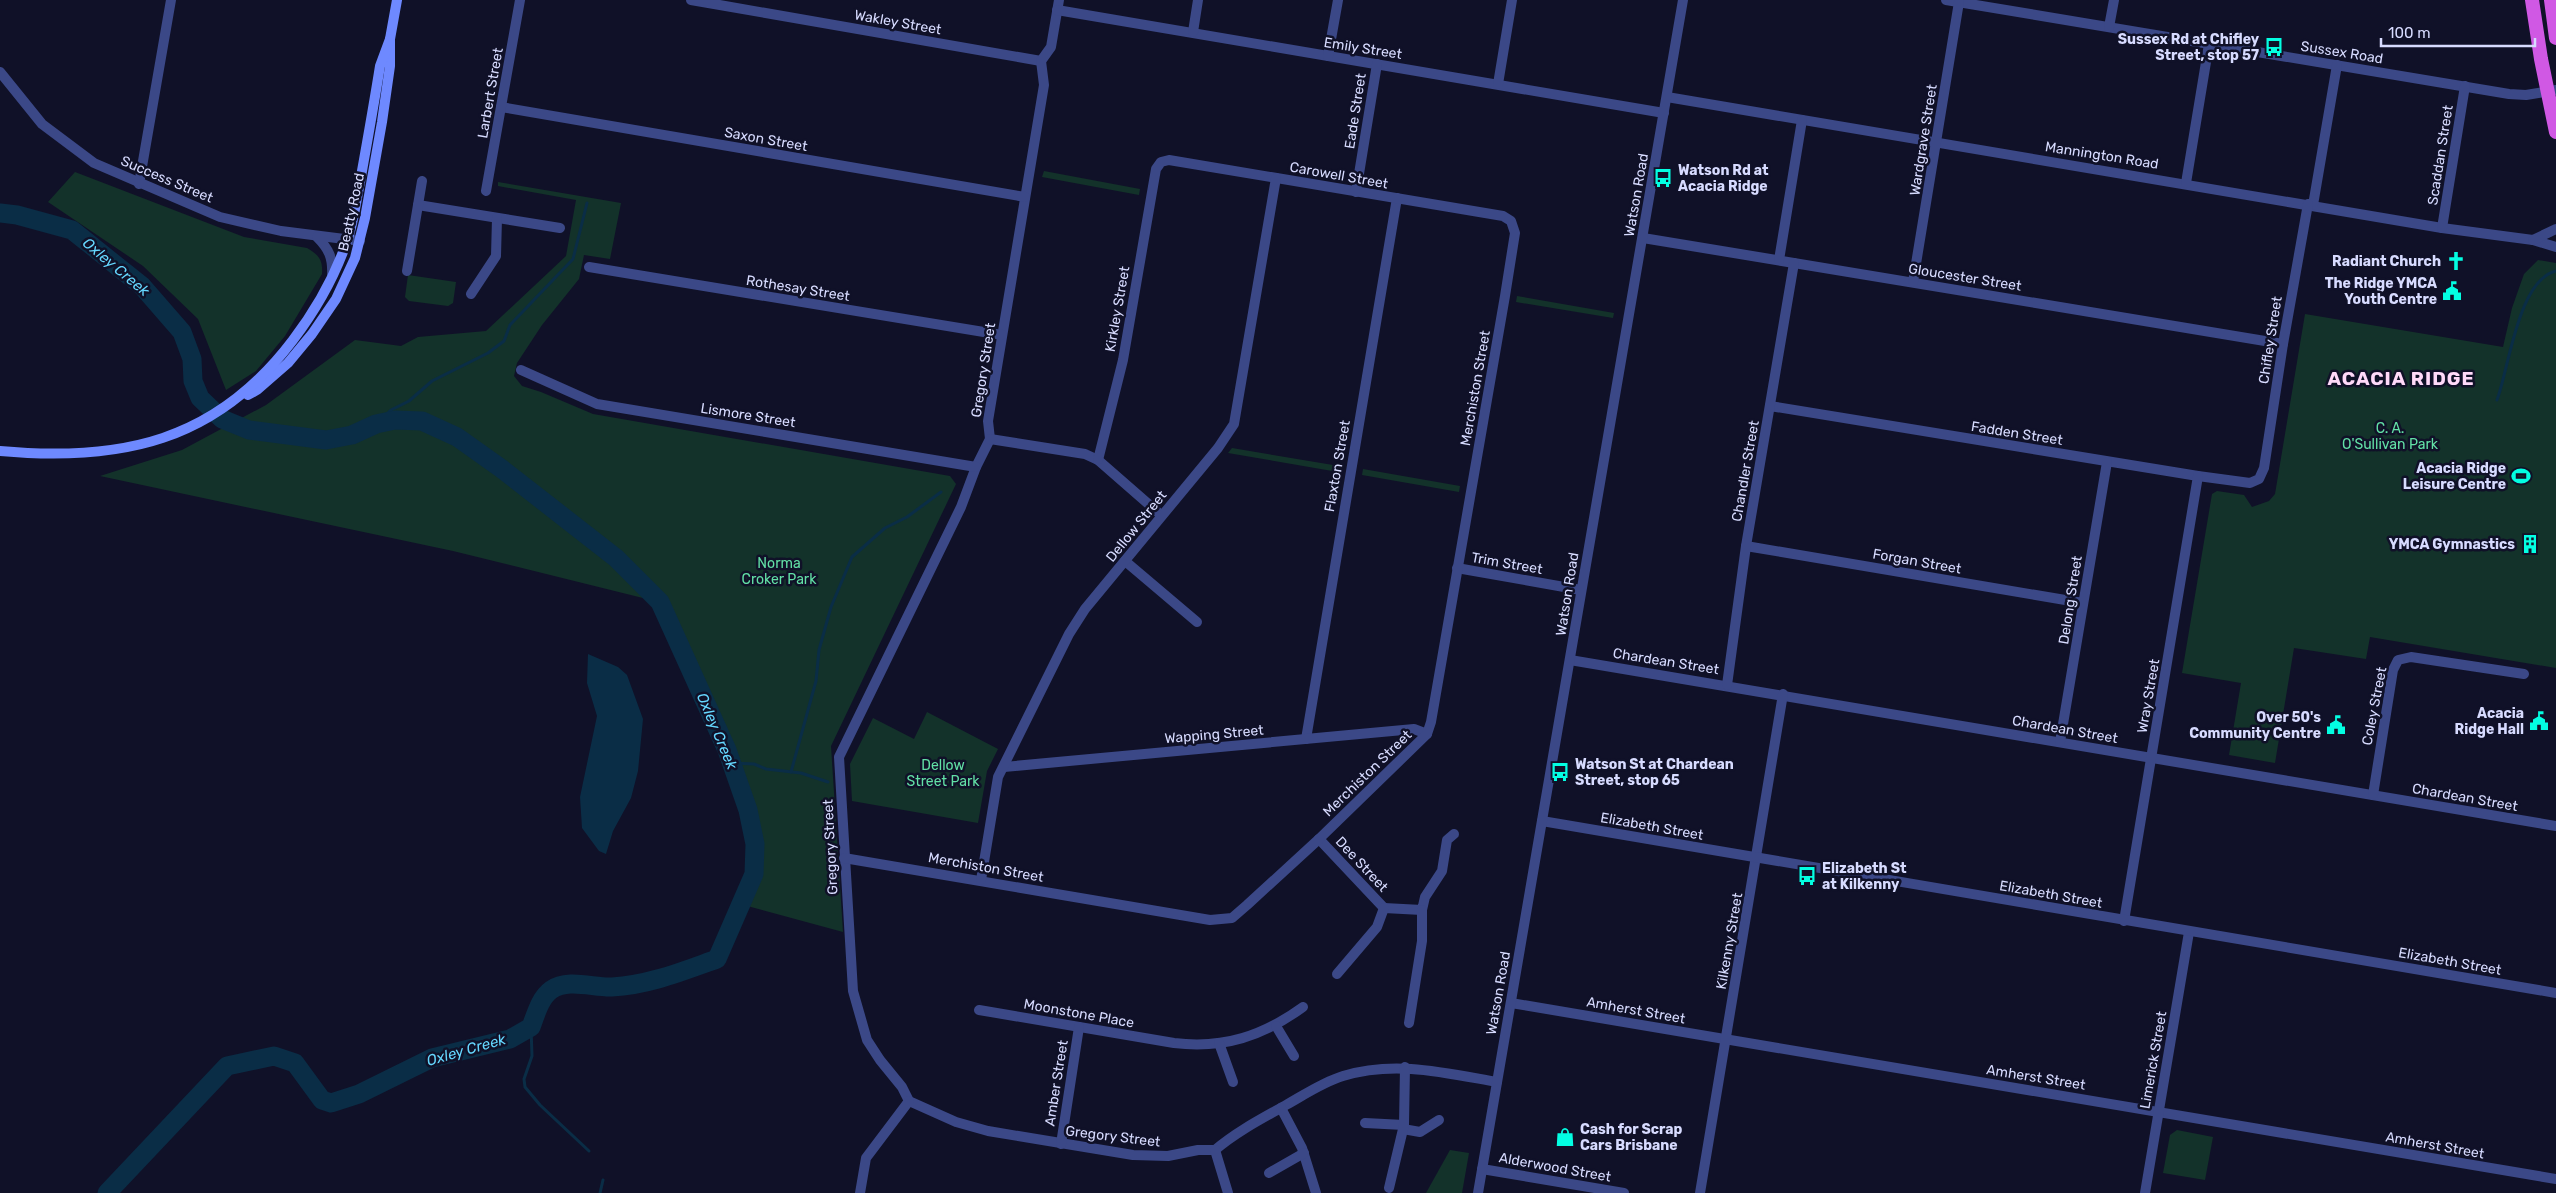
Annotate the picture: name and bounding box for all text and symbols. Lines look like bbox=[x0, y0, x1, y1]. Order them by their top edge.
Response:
street label: Wakley Street bbox=[853, 6, 943, 39]
scale bar bbox=[2381, 15, 2535, 47]
text: 100 m bbox=[2388, 24, 2430, 42]
place label: Sussex Rd at Chifley Street, stop 57 bbox=[2118, 31, 2260, 64]
street label: Emily Street bbox=[1323, 34, 1404, 63]
bus stop icon: Sussex Rd at Chifley Street, stop 57 bbox=[2263, 36, 2285, 58]
street label: Sussex Road bbox=[2299, 38, 2384, 67]
street label: Larbert Street bbox=[474, 46, 507, 140]
street label: Eade Street bbox=[1341, 72, 1370, 150]
street label: Wardgrave Street bbox=[1906, 83, 1941, 197]
street label: Scaddan Street bbox=[2424, 103, 2457, 206]
street label: Saxon Street bbox=[723, 124, 809, 155]
street label: Mannington Road bbox=[2044, 138, 2160, 173]
street label: Success Street bbox=[118, 152, 216, 207]
street label: Watson Road bbox=[1621, 152, 1652, 238]
street label: Carowell Street bbox=[1288, 158, 1390, 193]
place label: Watson Rd at Acacia Ridge bbox=[1678, 162, 1769, 195]
bus stop icon: Watson Rd at Acacia Ridge bbox=[1652, 167, 1674, 189]
street label: Beatty Road bbox=[335, 171, 368, 253]
water label: Oxley Creek bbox=[79, 234, 153, 300]
church icon: Radiant Church bbox=[2445, 250, 2467, 272]
place label: Radiant Church bbox=[2332, 253, 2441, 270]
street label: Gloucester Street bbox=[1907, 260, 2023, 295]
street label: Kirkley Street bbox=[1102, 264, 1133, 353]
street label: Rothesay Street bbox=[745, 272, 852, 305]
place label: The Ridge YMCA Youth Centre bbox=[2325, 275, 2437, 308]
public building icon: The Ridge YMCA Youth Centre bbox=[2441, 280, 2463, 302]
street label: Chifley Street bbox=[2255, 295, 2286, 385]
street label: Gregory Street bbox=[968, 321, 999, 419]
street label: Merchiston Street bbox=[1457, 329, 1494, 447]
district label: ACACIA RIDGE bbox=[2327, 367, 2475, 390]
street label: Lismore Street bbox=[699, 400, 797, 431]
street label: Flaxton Street bbox=[1321, 418, 1354, 513]
street label: Fadden Street bbox=[1970, 418, 2064, 449]
street label: Chandler Street bbox=[1728, 419, 1763, 523]
park label: C. A. O'Sullivan Park bbox=[2342, 420, 2439, 453]
place label: Acacia Ridge Leisure Centre bbox=[2403, 460, 2506, 493]
sports icon: Acacia Ridge Leisure Centre bbox=[2510, 465, 2532, 487]
street label: Dellow Street bbox=[1102, 487, 1171, 565]
building icon: YMCA Gymnastics bbox=[2519, 533, 2541, 555]
place label: YMCA Gymnastics bbox=[2389, 536, 2515, 553]
street label: Forgan Street bbox=[1871, 545, 1963, 578]
street label: Trim Street bbox=[1470, 549, 1544, 578]
street label: Watson Road bbox=[1553, 551, 1582, 637]
street label: Delong Street bbox=[2055, 554, 2086, 646]
park label: Norma Croker Park bbox=[742, 555, 817, 588]
street label: Chardean Street bbox=[1612, 645, 1721, 678]
street label: Wray Street bbox=[2134, 657, 2163, 735]
street label: Coley Street bbox=[2359, 665, 2391, 747]
water label: Oxley Creek bbox=[693, 690, 741, 772]
place label: Acacia Ridge Hall bbox=[2455, 705, 2524, 738]
place label: Over 50's Community Centre bbox=[2189, 709, 2321, 742]
public building icon: Acacia Ridge Hall bbox=[2528, 710, 2550, 732]
street label: Chardean Street bbox=[2011, 712, 2120, 747]
public building icon: Over 50's Community Centre bbox=[2325, 714, 2347, 736]
street label: Wapping Street bbox=[1164, 722, 1265, 747]
street label: Merchiston Street bbox=[1319, 726, 1416, 820]
place label: Watson St at Chardean Street, stop 65 bbox=[1575, 756, 1734, 789]
park label: Dellow Street Park bbox=[906, 757, 980, 790]
bus stop icon: Watson St at Chardean Street, stop 65 bbox=[1549, 761, 1571, 783]
street label: Chardean Street bbox=[2411, 780, 2520, 815]
street label: Gregory Street bbox=[819, 798, 841, 895]
street label: Elizabeth Street bbox=[1599, 809, 1705, 844]
street label: Dee Street bbox=[1332, 833, 1392, 896]
street label: Merchiston Street bbox=[927, 849, 1045, 886]
place label: Elizabeth St at Kilkenny bbox=[1822, 860, 1907, 893]
bus stop icon: Elizabeth St at Kilkenny bbox=[1796, 865, 1818, 887]
street label: Elizabeth Street bbox=[1998, 877, 2104, 912]
street label: Kilkenny Street bbox=[1713, 891, 1746, 991]
street label: Elizabeth Street bbox=[2397, 944, 2503, 979]
street label: Watson Road bbox=[1483, 950, 1514, 1036]
street label: Amherst Street bbox=[1585, 993, 1687, 1028]
street label: Moonstone Place bbox=[1022, 995, 1136, 1032]
street label: Limerick Street bbox=[2137, 1009, 2171, 1110]
water label: Oxley Creek bbox=[424, 1030, 508, 1070]
street label: Amber Street bbox=[1041, 1038, 1072, 1127]
street label: Amherst Street bbox=[1985, 1061, 2087, 1094]
place label: Cash for Scrap Cars Brisbane bbox=[1580, 1121, 1682, 1154]
street label: Gregory Street bbox=[1064, 1122, 1162, 1151]
shop icon: Cash for Scrap Cars Brisbane bbox=[1554, 1126, 1576, 1148]
street label: Amherst Street bbox=[2384, 1128, 2486, 1163]
street label: Alderwood Street bbox=[1497, 1149, 1613, 1186]

